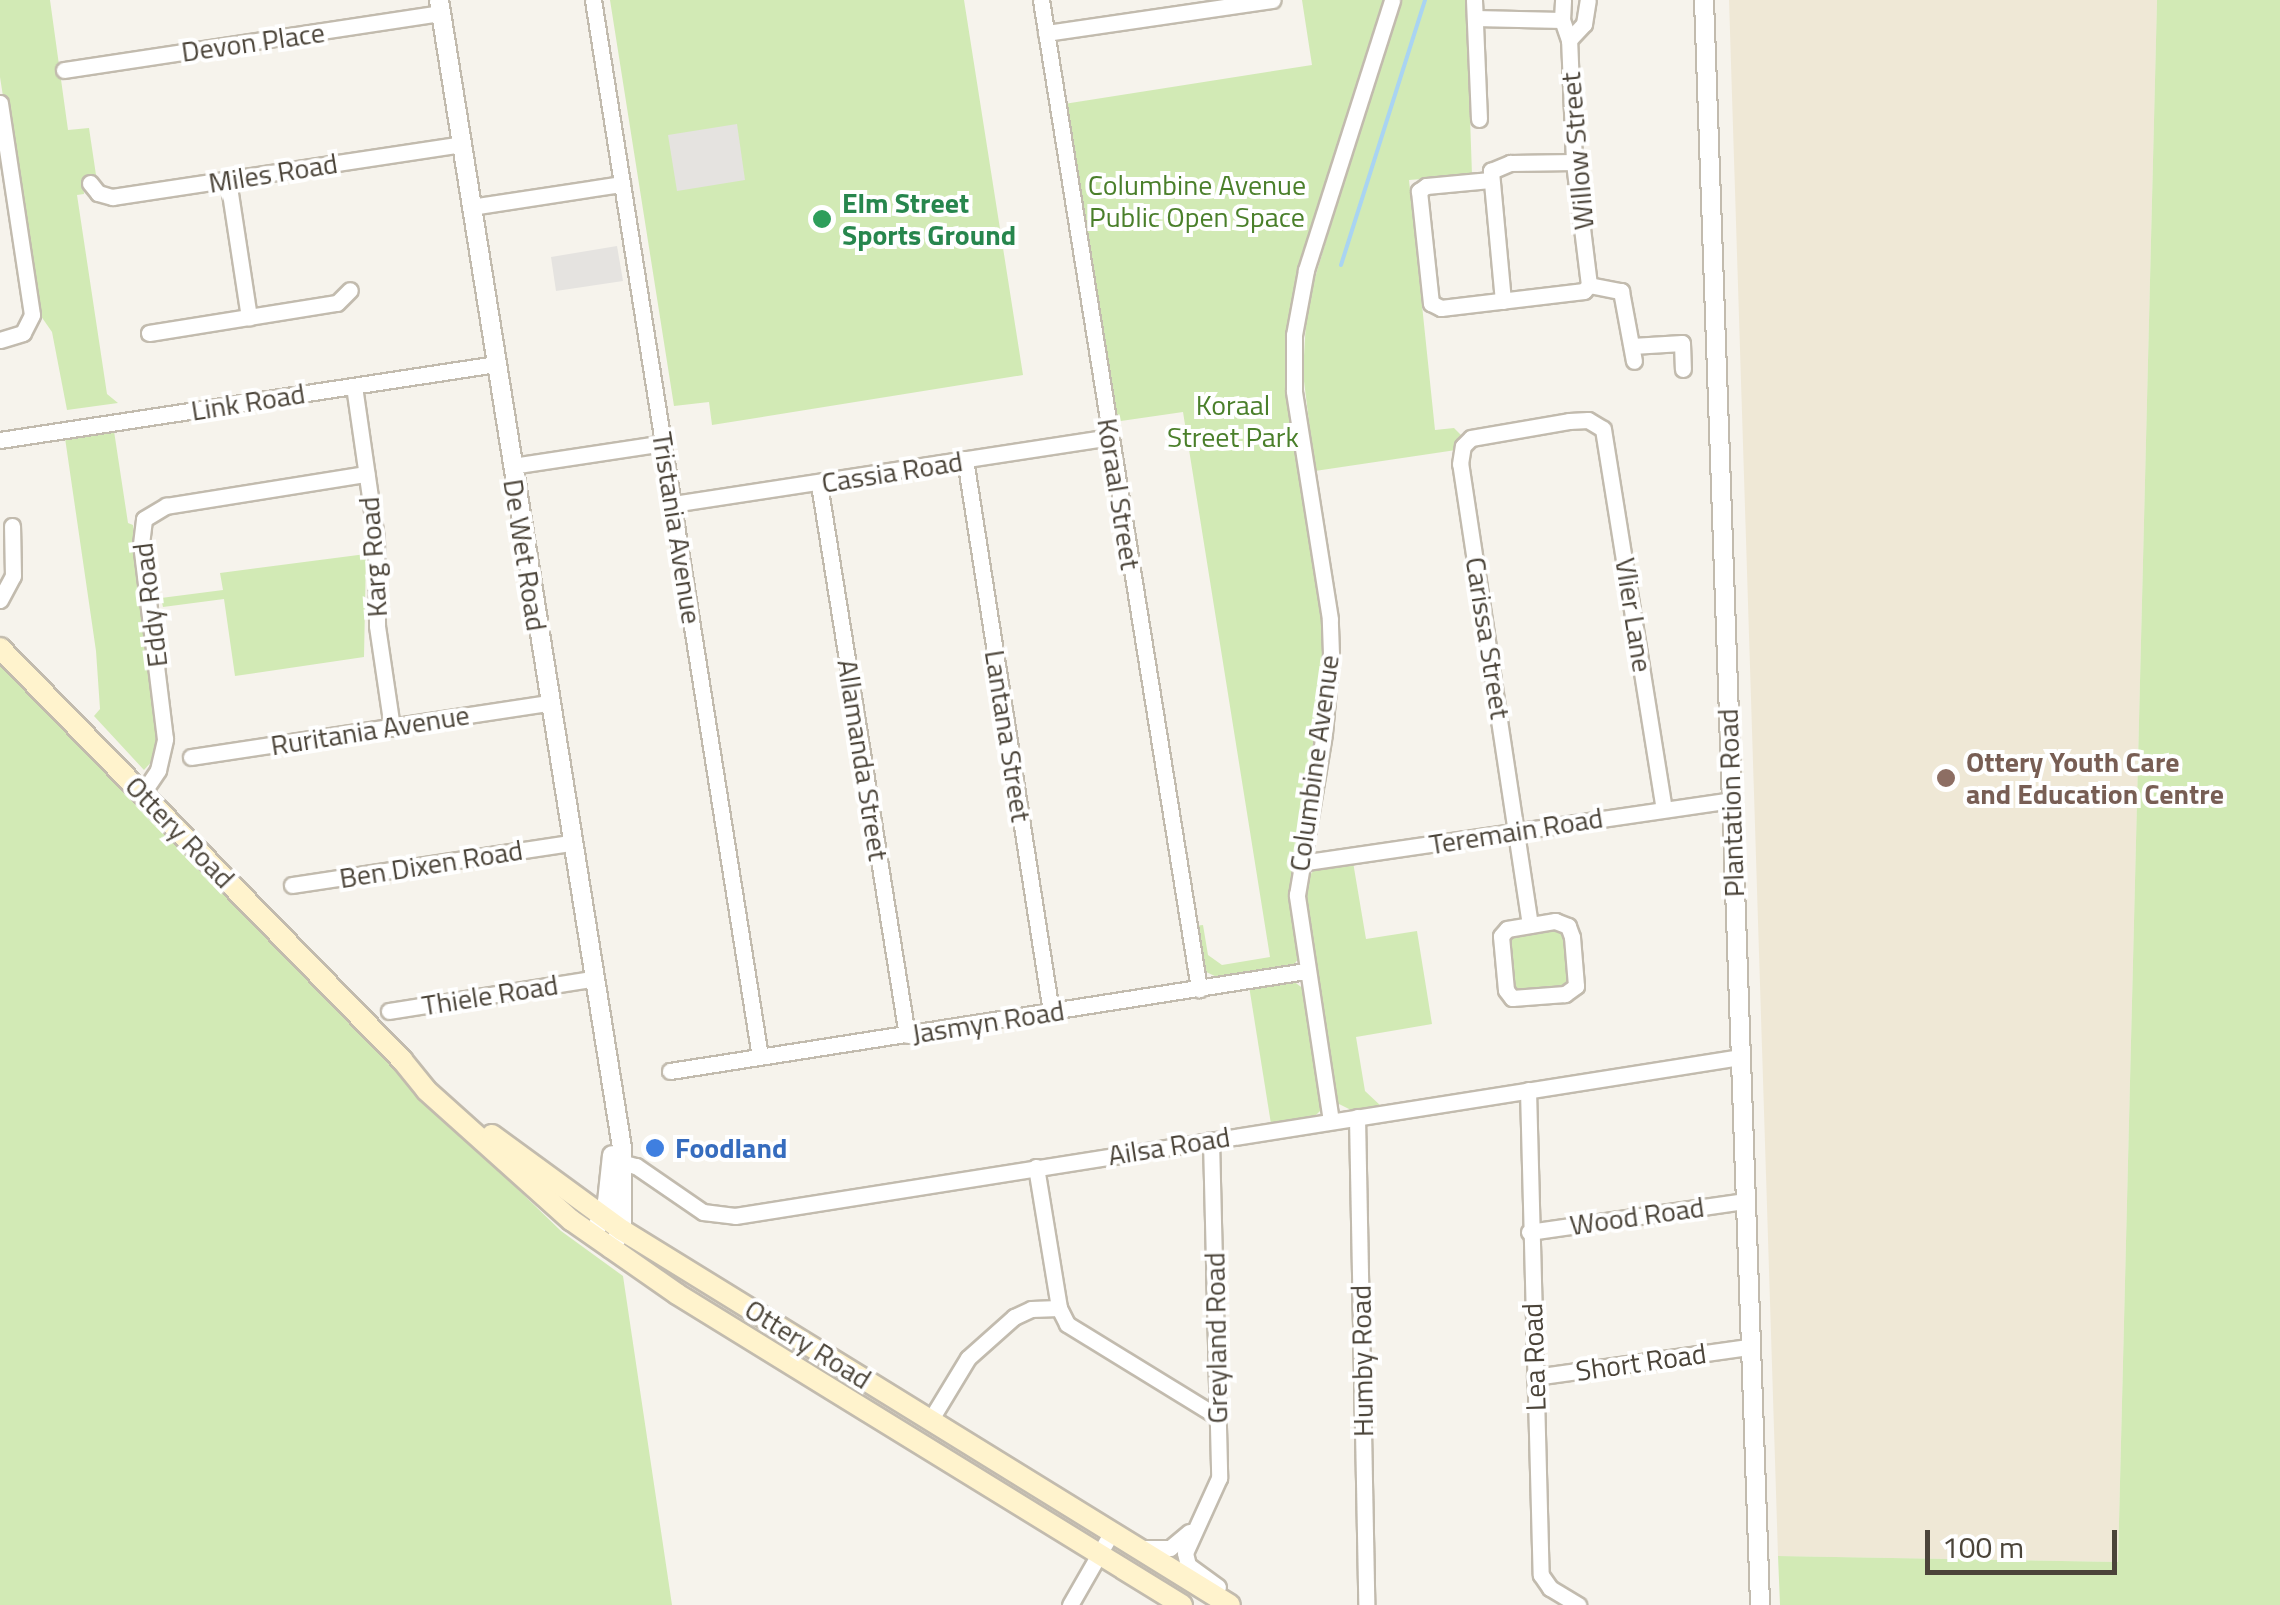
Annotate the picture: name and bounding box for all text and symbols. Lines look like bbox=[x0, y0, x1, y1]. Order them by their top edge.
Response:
street label: Devon Place bbox=[179, 15, 327, 69]
street label: Willow Street bbox=[1553, 71, 1601, 231]
street label: Miles Road bbox=[206, 146, 340, 200]
park label: Columbine Avenue Public Open Space bbox=[1088, 168, 1306, 234]
place label: Elm Street Sports Ground bbox=[842, 186, 1016, 252]
marker: Elm Street Sports Ground bbox=[811, 208, 833, 230]
street label: Link Road bbox=[189, 376, 307, 428]
park label: Koraal Street Park bbox=[1167, 388, 1299, 454]
street label: Koraal Street bbox=[1090, 416, 1148, 572]
street label: Tristania Avenue bbox=[645, 430, 709, 626]
street label: Cassia Road bbox=[819, 444, 965, 500]
street label: De Wet Road bbox=[496, 477, 554, 633]
street label: Karg Road bbox=[352, 496, 394, 618]
street label: Eddy Road bbox=[126, 541, 174, 669]
street label: Carissa Street bbox=[1459, 555, 1517, 721]
street label: Vlier Lane bbox=[1608, 555, 1660, 675]
street label: Lantana Street bbox=[978, 648, 1038, 824]
street label: Columbine Avenue bbox=[1282, 653, 1346, 873]
street label: Allamanda Street bbox=[831, 657, 895, 863]
street label: Ruritania Avenue bbox=[268, 698, 472, 762]
street label: Plantation Road bbox=[1711, 708, 1751, 898]
place label: Ottery Youth Care and Education Centre bbox=[1966, 745, 2224, 811]
marker: Ottery Youth Care and Education Centre bbox=[1935, 767, 1957, 789]
street label: Ottery Road bbox=[119, 769, 241, 895]
street label: Teremain Road bbox=[1427, 801, 1605, 861]
street label: Ben Dixen Road bbox=[337, 833, 525, 895]
street label: Thiele Road bbox=[420, 968, 560, 1022]
street label: Jasmyn Road bbox=[909, 993, 1067, 1051]
street label: Ailsa Road bbox=[1106, 1120, 1232, 1172]
place label: Foodland bbox=[675, 1131, 787, 1165]
marker: Foodland bbox=[644, 1137, 666, 1159]
street label: Wood Road bbox=[1568, 1190, 1706, 1242]
street label: Greyland Road bbox=[1198, 1252, 1234, 1424]
street label: Humby Road bbox=[1344, 1285, 1380, 1437]
street label: Ottery Road bbox=[739, 1292, 877, 1396]
street label: Lea Road bbox=[1515, 1302, 1553, 1412]
street label: Short Road bbox=[1574, 1336, 1708, 1388]
scale bar bbox=[1930, 1510, 2122, 1572]
text: 100 m bbox=[1942, 1524, 2024, 1570]

